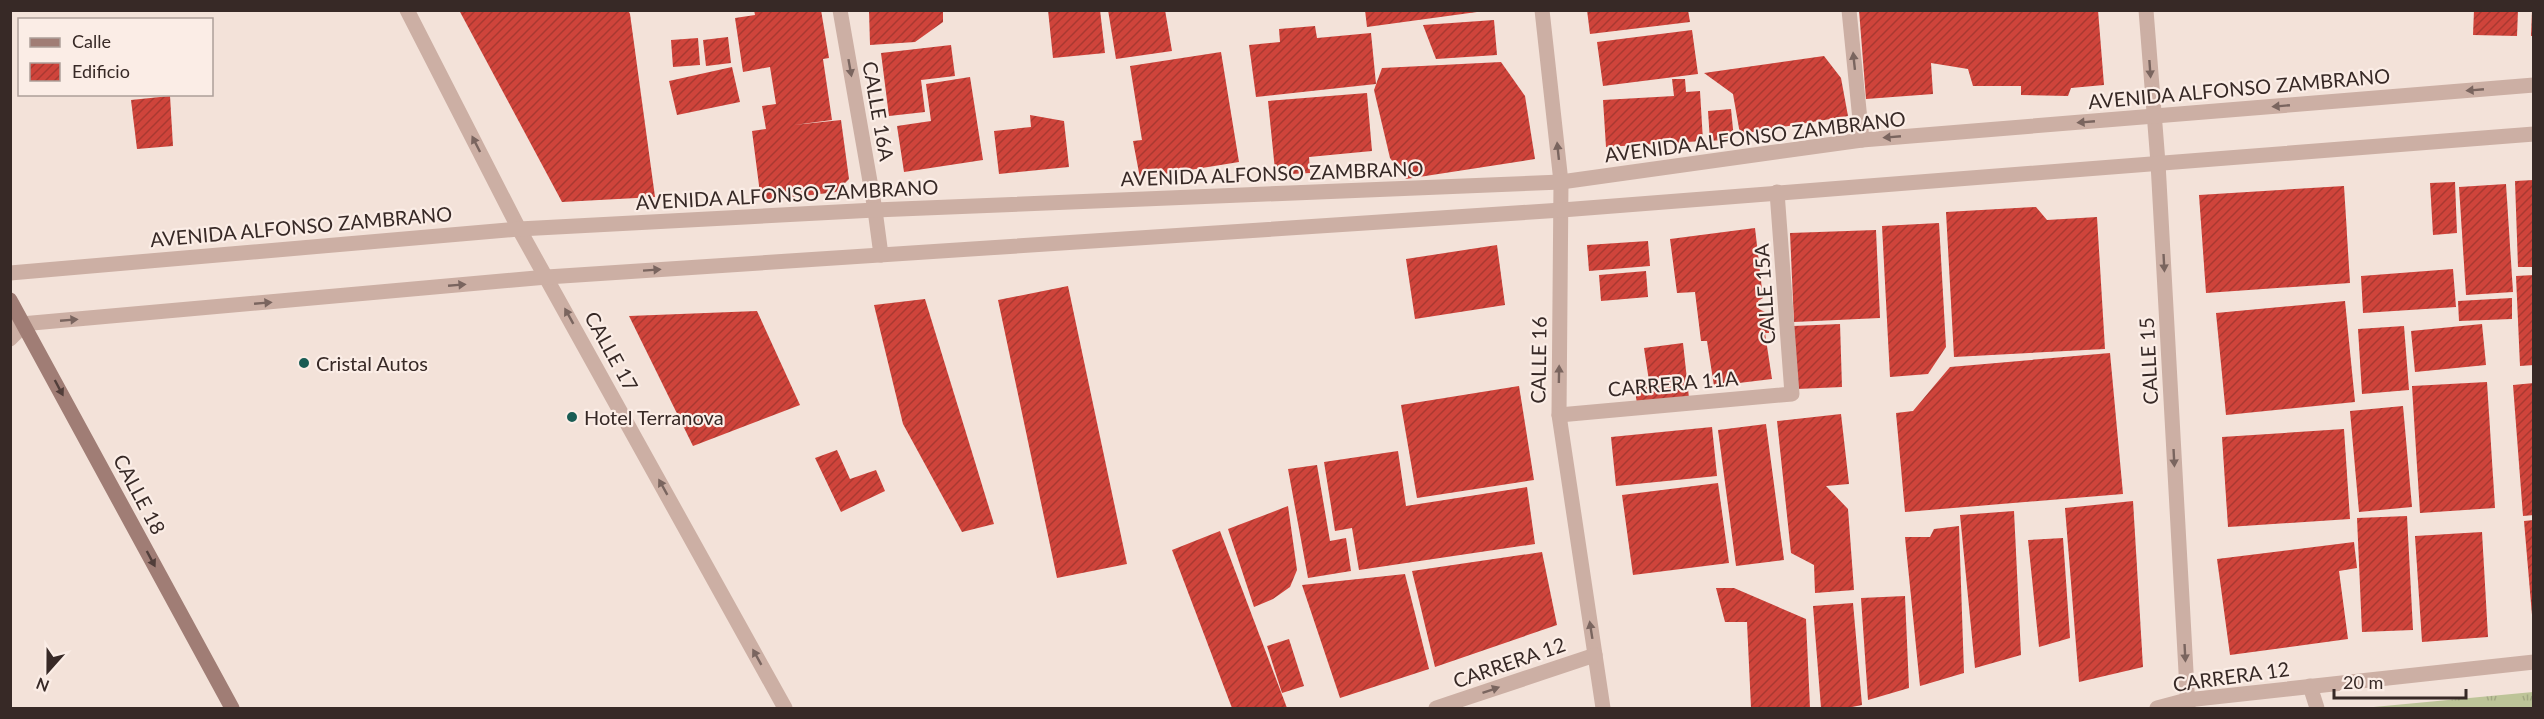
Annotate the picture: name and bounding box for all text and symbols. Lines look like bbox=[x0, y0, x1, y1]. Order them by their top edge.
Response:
legend bbox=[18, 18, 213, 96]
text: Calle bbox=[72, 30, 111, 52]
one-way arrow bbox=[1849, 51, 1859, 70]
one-way arrow bbox=[846, 59, 855, 78]
street label: CALLE 16A bbox=[858, 59, 900, 163]
one-way arrow bbox=[2146, 59, 2155, 78]
text: Edificio bbox=[72, 60, 130, 82]
street label: AVENIDA ALFONSO ZAMBRANO bbox=[2087, 63, 2391, 113]
one-way arrow bbox=[2466, 85, 2485, 95]
one-way arrow bbox=[2271, 101, 2290, 111]
street label: AVENIDA ALFONSO ZAMBRANO bbox=[1603, 106, 1907, 166]
one-way arrow bbox=[2077, 117, 2096, 127]
one-way arrow bbox=[1883, 133, 1902, 142]
one-way arrow bbox=[471, 136, 480, 153]
one-way arrow bbox=[1553, 142, 1563, 161]
street label: AVENIDA ALFONSO ZAMBRANO bbox=[1120, 156, 1424, 190]
street label: AVENIDA ALFONSO ZAMBRANO bbox=[635, 174, 939, 214]
street label: AVENIDA ALFONSO ZAMBRANO bbox=[149, 201, 453, 251]
street label: CALLE 15A bbox=[1748, 242, 1779, 345]
one-way arrow bbox=[2159, 254, 2168, 273]
one-way arrow bbox=[642, 265, 661, 275]
one-way arrow bbox=[448, 280, 467, 290]
one-way arrow bbox=[254, 298, 273, 308]
one-way arrow bbox=[564, 307, 574, 324]
street label: CALLE 17 bbox=[580, 307, 644, 395]
one-way arrow bbox=[59, 315, 78, 325]
street label: CALLE 16 bbox=[1525, 316, 1551, 404]
street label: CALLE 15 bbox=[2134, 317, 2162, 405]
place label: Cristal Autos bbox=[316, 351, 428, 375]
marker: Cristal Autos bbox=[297, 356, 311, 370]
one-way arrow bbox=[1554, 365, 1564, 384]
street label: CARRERA 11A bbox=[1607, 365, 1740, 401]
one-way arrow bbox=[54, 380, 64, 397]
place label: Hotel Terranova bbox=[584, 405, 724, 429]
marker: Hotel Terranova bbox=[565, 410, 579, 424]
one-way arrow bbox=[2170, 449, 2179, 468]
street label: CALLE 18 bbox=[109, 450, 171, 538]
one-way arrow bbox=[658, 478, 668, 495]
one-way arrow bbox=[146, 551, 156, 568]
one-way arrow bbox=[1586, 620, 1595, 639]
street label: CARRERA 12 bbox=[1450, 632, 1568, 692]
north arrow bbox=[18, 641, 78, 701]
one-way arrow bbox=[2180, 643, 2189, 662]
one-way arrow bbox=[752, 648, 762, 665]
street label: CARRERA 12 bbox=[2171, 656, 2291, 696]
scale bar bbox=[2334, 662, 2466, 700]
text: 20 m bbox=[2343, 671, 2383, 693]
text: N bbox=[33, 674, 52, 697]
one-way arrow bbox=[1482, 684, 1500, 694]

